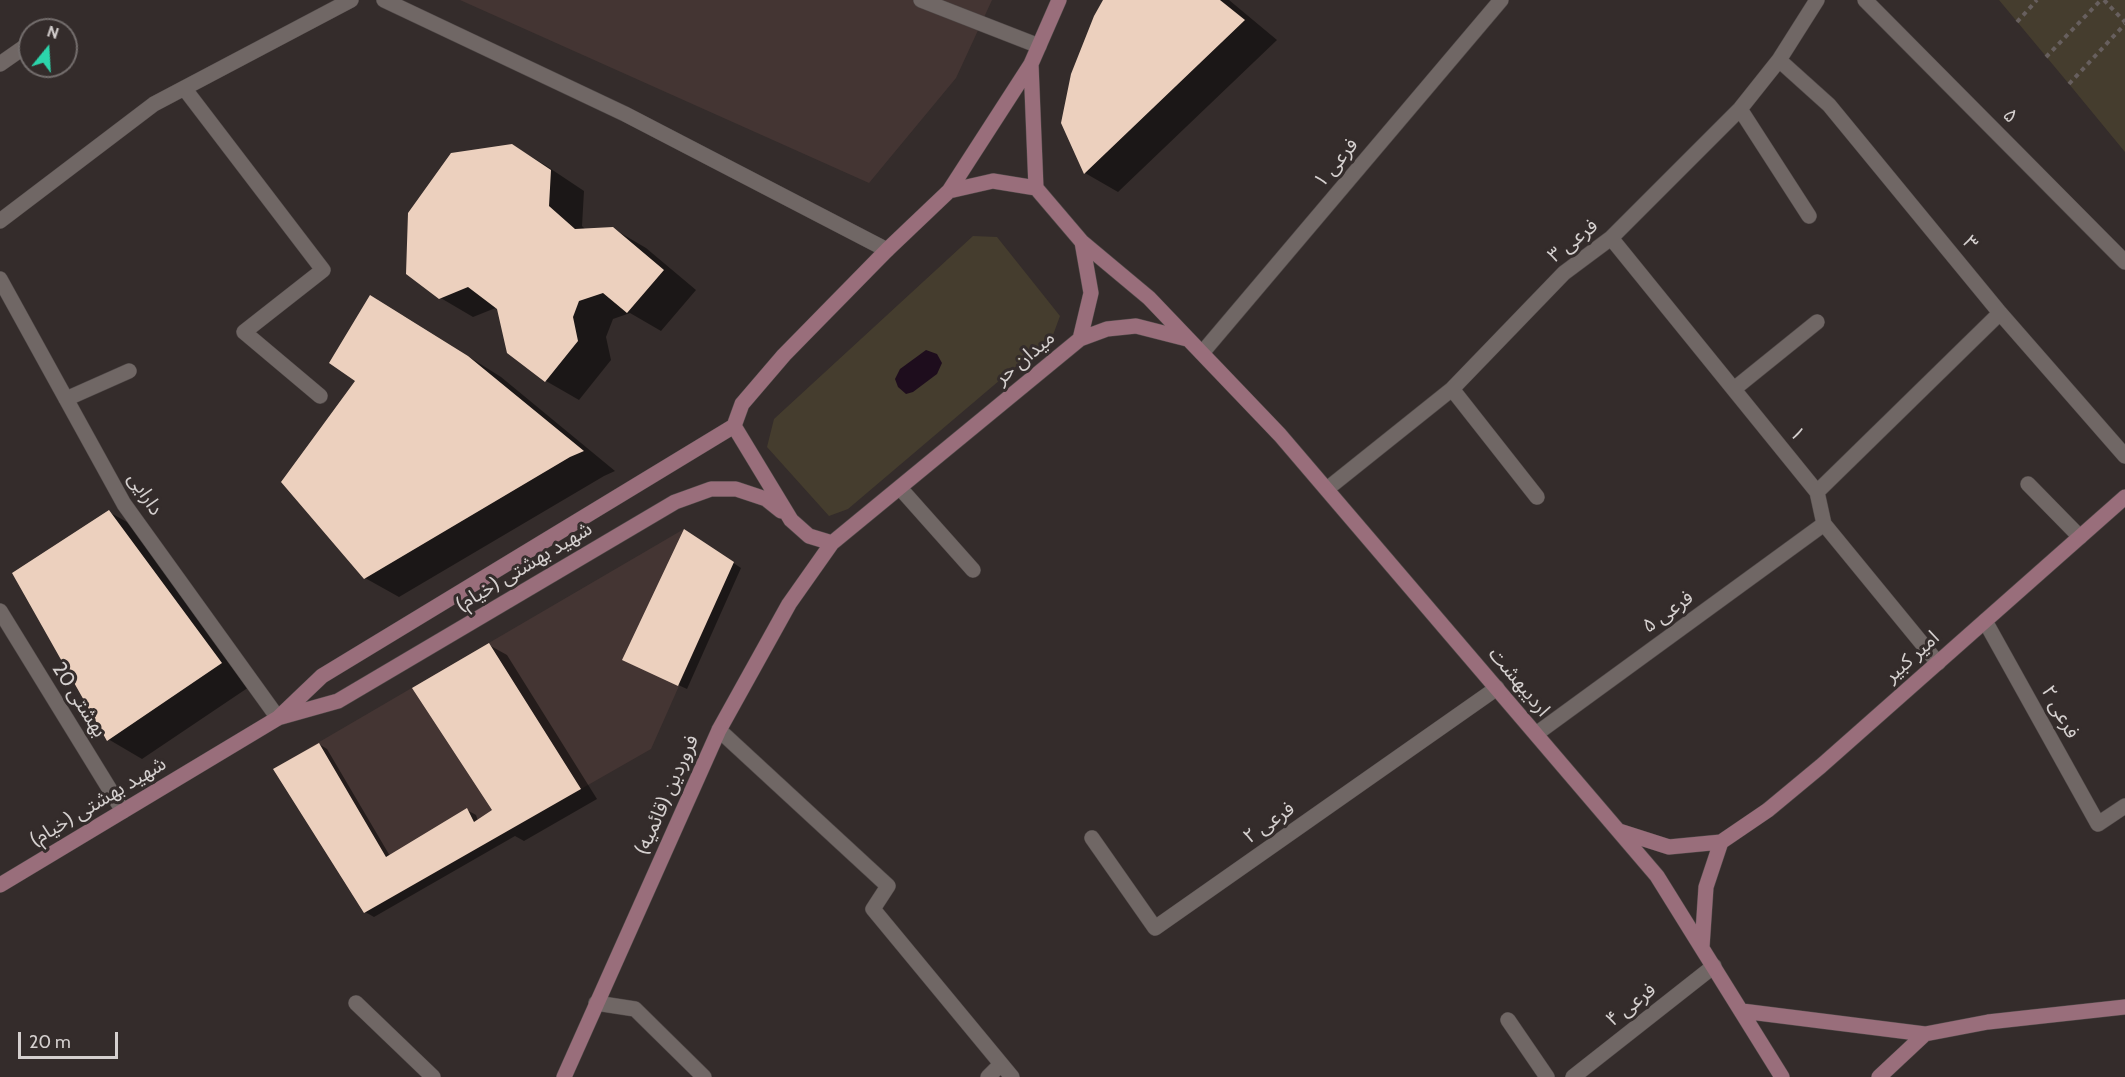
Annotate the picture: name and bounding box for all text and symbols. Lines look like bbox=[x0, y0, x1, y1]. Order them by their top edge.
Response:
north arrow bbox=[18, 18, 78, 78]
text: N bbox=[45, 22, 61, 43]
street label: ۵ bbox=[1997, 103, 2023, 129]
street label: فرعی ۱ bbox=[1308, 133, 1364, 193]
street label: فرعی ۳ bbox=[1543, 214, 1603, 268]
street label: ۳ bbox=[1957, 231, 1983, 255]
street label: میدان حر bbox=[990, 326, 1060, 390]
street label: ۱ bbox=[1784, 422, 1810, 446]
street label: دارایی bbox=[122, 468, 168, 520]
street label: شهید بهشتی (خیام) bbox=[451, 517, 597, 617]
street label: فرعی ۵ bbox=[1638, 586, 1698, 638]
street label: امیر کبیر bbox=[1880, 626, 1944, 688]
street label: اردیبهشت bbox=[1483, 643, 1555, 721]
street label: بهشتی 20 bbox=[47, 658, 111, 742]
street label: فرعی ۲ bbox=[2036, 681, 2084, 743]
street label: فروردین (قائمیه) bbox=[630, 731, 704, 859]
street label: شهید بهشتی (خیام) bbox=[25, 752, 171, 852]
street label: فرعی ۲ bbox=[1239, 797, 1299, 849]
street label: فرعی ۴ bbox=[1601, 978, 1661, 1032]
scale bar bbox=[21, 1020, 122, 1058]
text: 20 m bbox=[29, 1031, 71, 1053]

